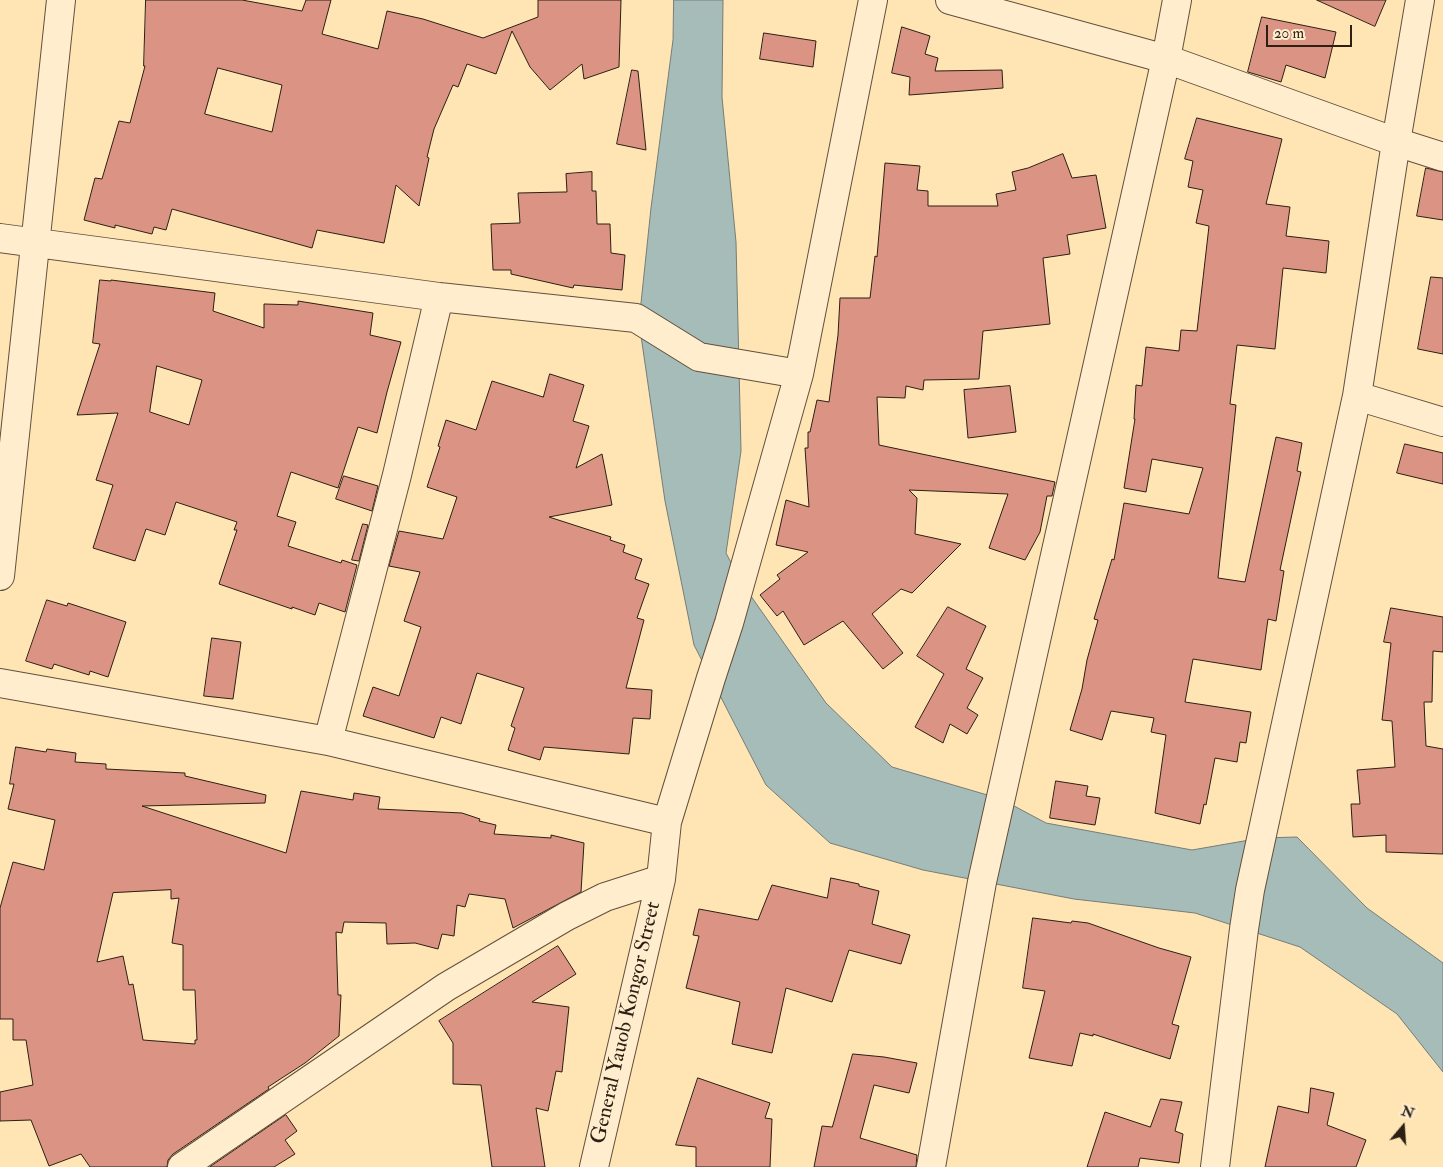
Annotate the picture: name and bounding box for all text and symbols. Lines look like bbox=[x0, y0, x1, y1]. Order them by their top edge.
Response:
scale bar bbox=[1268, 15, 1354, 47]
text: 20 m bbox=[1274, 24, 1304, 43]
street label: General Yauob Kongor Street bbox=[587, 900, 667, 1146]
north arrow bbox=[1378, 1102, 1428, 1152]
text: N bbox=[1399, 1102, 1416, 1122]

